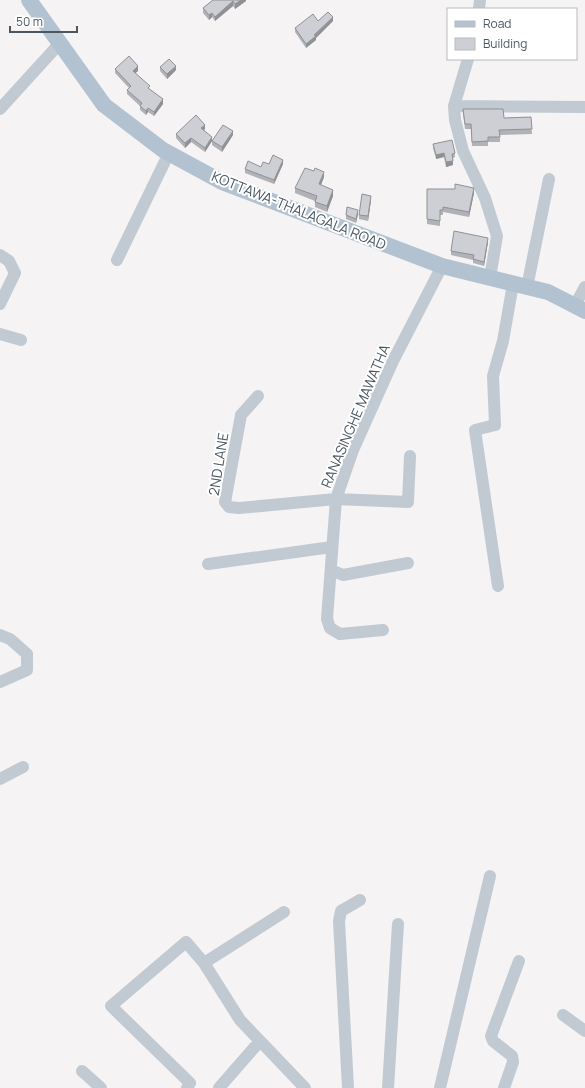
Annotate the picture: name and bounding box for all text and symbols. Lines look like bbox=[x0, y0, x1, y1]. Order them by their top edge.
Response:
scale bar bbox=[10, 8, 77, 34]
legend bbox=[447, 8, 577, 60]
text: 50 m bbox=[16, 13, 43, 30]
text: Road bbox=[483, 15, 511, 32]
text: Building bbox=[483, 35, 527, 52]
street label: KOTTAWA-THALAGALA ROAD bbox=[209, 166, 389, 254]
street label: RANASINGHE MAWATHA bbox=[316, 341, 394, 491]
street label: 2ND LANE bbox=[204, 431, 232, 497]

